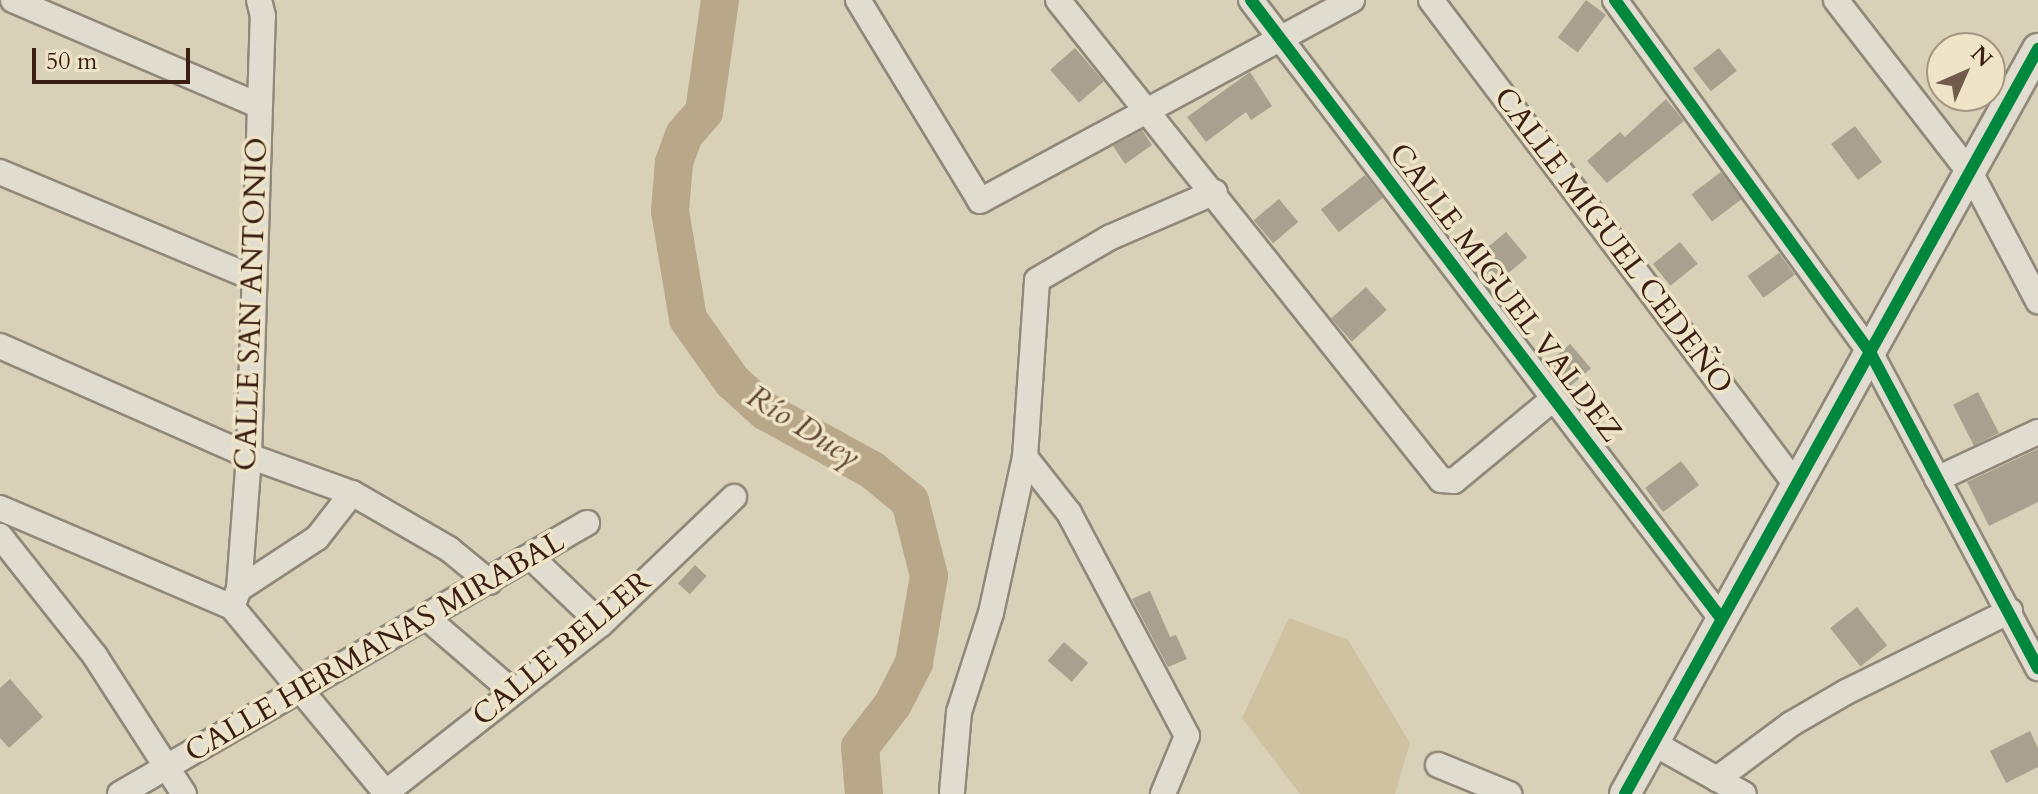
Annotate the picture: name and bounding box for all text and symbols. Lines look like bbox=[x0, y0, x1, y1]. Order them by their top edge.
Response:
scale bar bbox=[36, 32, 194, 82]
north arrow bbox=[1926, 32, 2006, 112]
text: N bbox=[1964, 39, 1999, 74]
text: 50 m bbox=[46, 45, 97, 78]
street label: CALLE MIGUEL CEDEÑO bbox=[1486, 81, 1740, 401]
street label: CALLE SAN ANTONIO bbox=[228, 137, 276, 471]
street label: CALLE MIGUEL VALDEZ bbox=[1381, 137, 1629, 449]
water label: Río Duey bbox=[740, 377, 866, 477]
street label: CALLE HERMANAS MIRABAL bbox=[179, 523, 571, 771]
street label: CALLE BELLER bbox=[466, 564, 658, 734]

